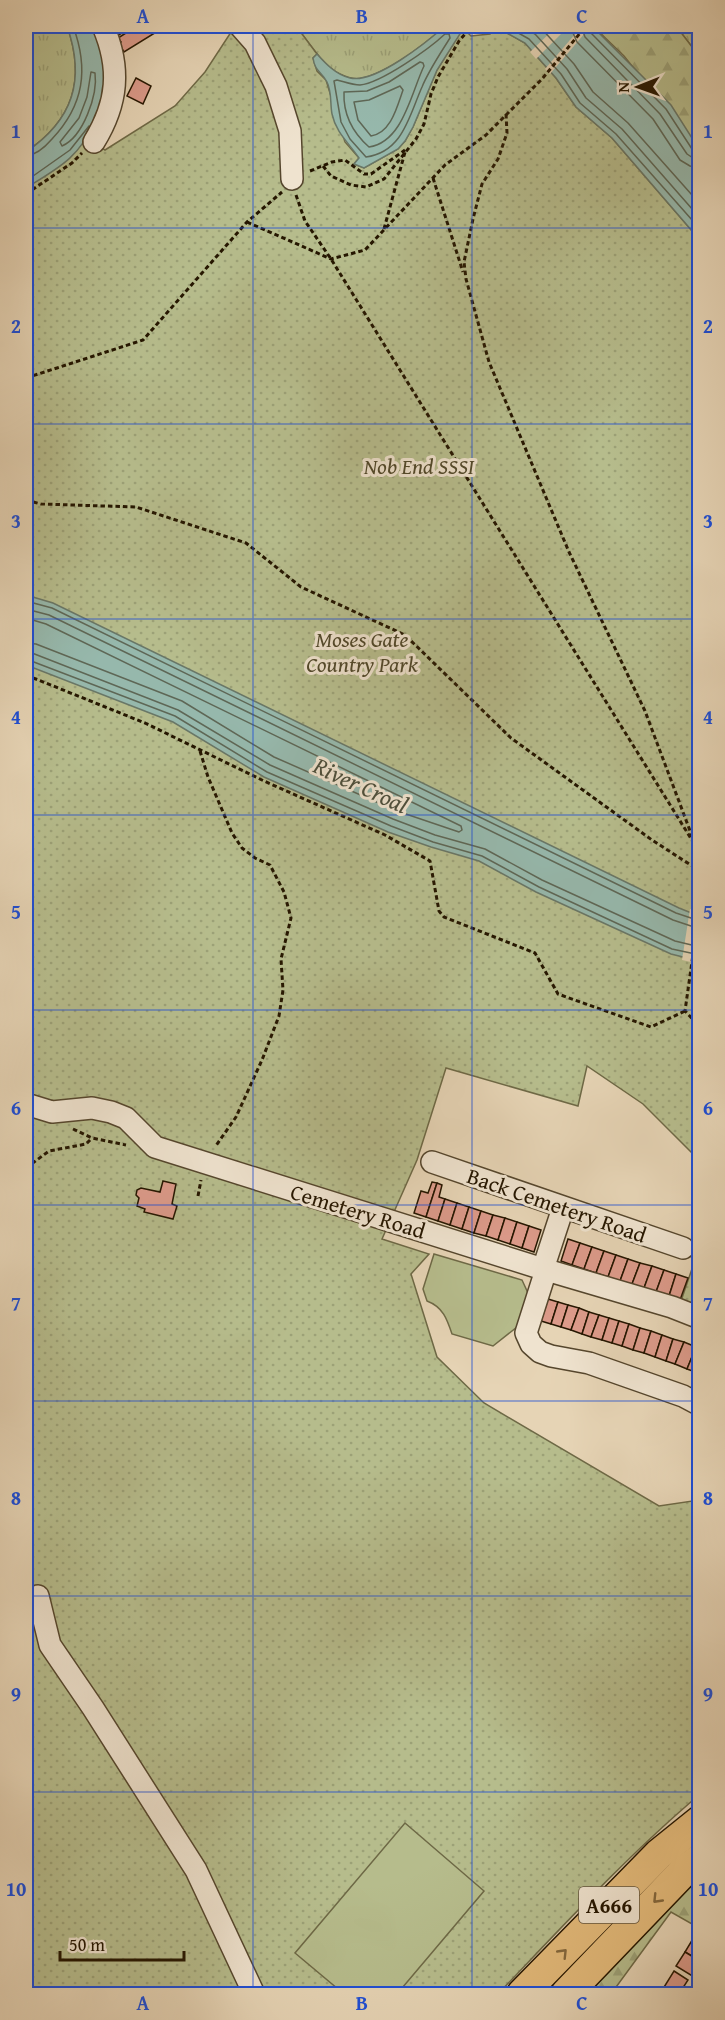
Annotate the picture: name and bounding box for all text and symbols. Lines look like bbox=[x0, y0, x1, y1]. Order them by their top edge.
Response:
text: A bbox=[137, 1, 150, 30]
text: B bbox=[356, 1, 368, 30]
text: C bbox=[576, 1, 588, 30]
north arrow bbox=[608, 57, 668, 117]
text: N bbox=[611, 81, 635, 93]
text: 1 bbox=[11, 116, 21, 145]
text: 1 bbox=[703, 116, 713, 145]
text: 2 bbox=[11, 311, 21, 340]
text: 2 bbox=[703, 311, 713, 340]
park label: Nob End SSSI bbox=[363, 450, 475, 482]
text: 3 bbox=[11, 506, 21, 535]
text: 3 bbox=[703, 506, 713, 535]
park label: Moses Gate Country Park bbox=[306, 623, 419, 680]
text: 4 bbox=[11, 702, 21, 731]
text: 4 bbox=[703, 702, 713, 731]
water label: River Croal bbox=[307, 747, 414, 822]
text: 5 bbox=[11, 897, 21, 926]
text: 5 bbox=[703, 897, 713, 926]
text: 6 bbox=[11, 1093, 21, 1122]
text: 6 bbox=[703, 1093, 713, 1122]
street label: Back Cemetery Road bbox=[463, 1159, 651, 1251]
street label: Cemetery Road bbox=[287, 1175, 430, 1247]
text: 7 bbox=[11, 1288, 21, 1317]
text: 7 bbox=[703, 1288, 713, 1317]
text: 8 bbox=[11, 1483, 21, 1512]
text: 8 bbox=[703, 1483, 713, 1512]
text: 9 bbox=[11, 1679, 21, 1708]
text: 9 bbox=[703, 1679, 713, 1708]
text: 10 bbox=[6, 1874, 26, 1903]
text: 10 bbox=[698, 1874, 718, 1903]
road number: A666 bbox=[579, 1887, 639, 1923]
one-way arrow bbox=[653, 1893, 664, 1903]
scale bar bbox=[60, 1924, 184, 1962]
text: 50 m bbox=[69, 1931, 105, 1958]
one-way arrow bbox=[556, 1949, 567, 1960]
text: A bbox=[137, 1988, 150, 2017]
text: B bbox=[356, 1988, 368, 2017]
text: C bbox=[576, 1988, 588, 2017]

